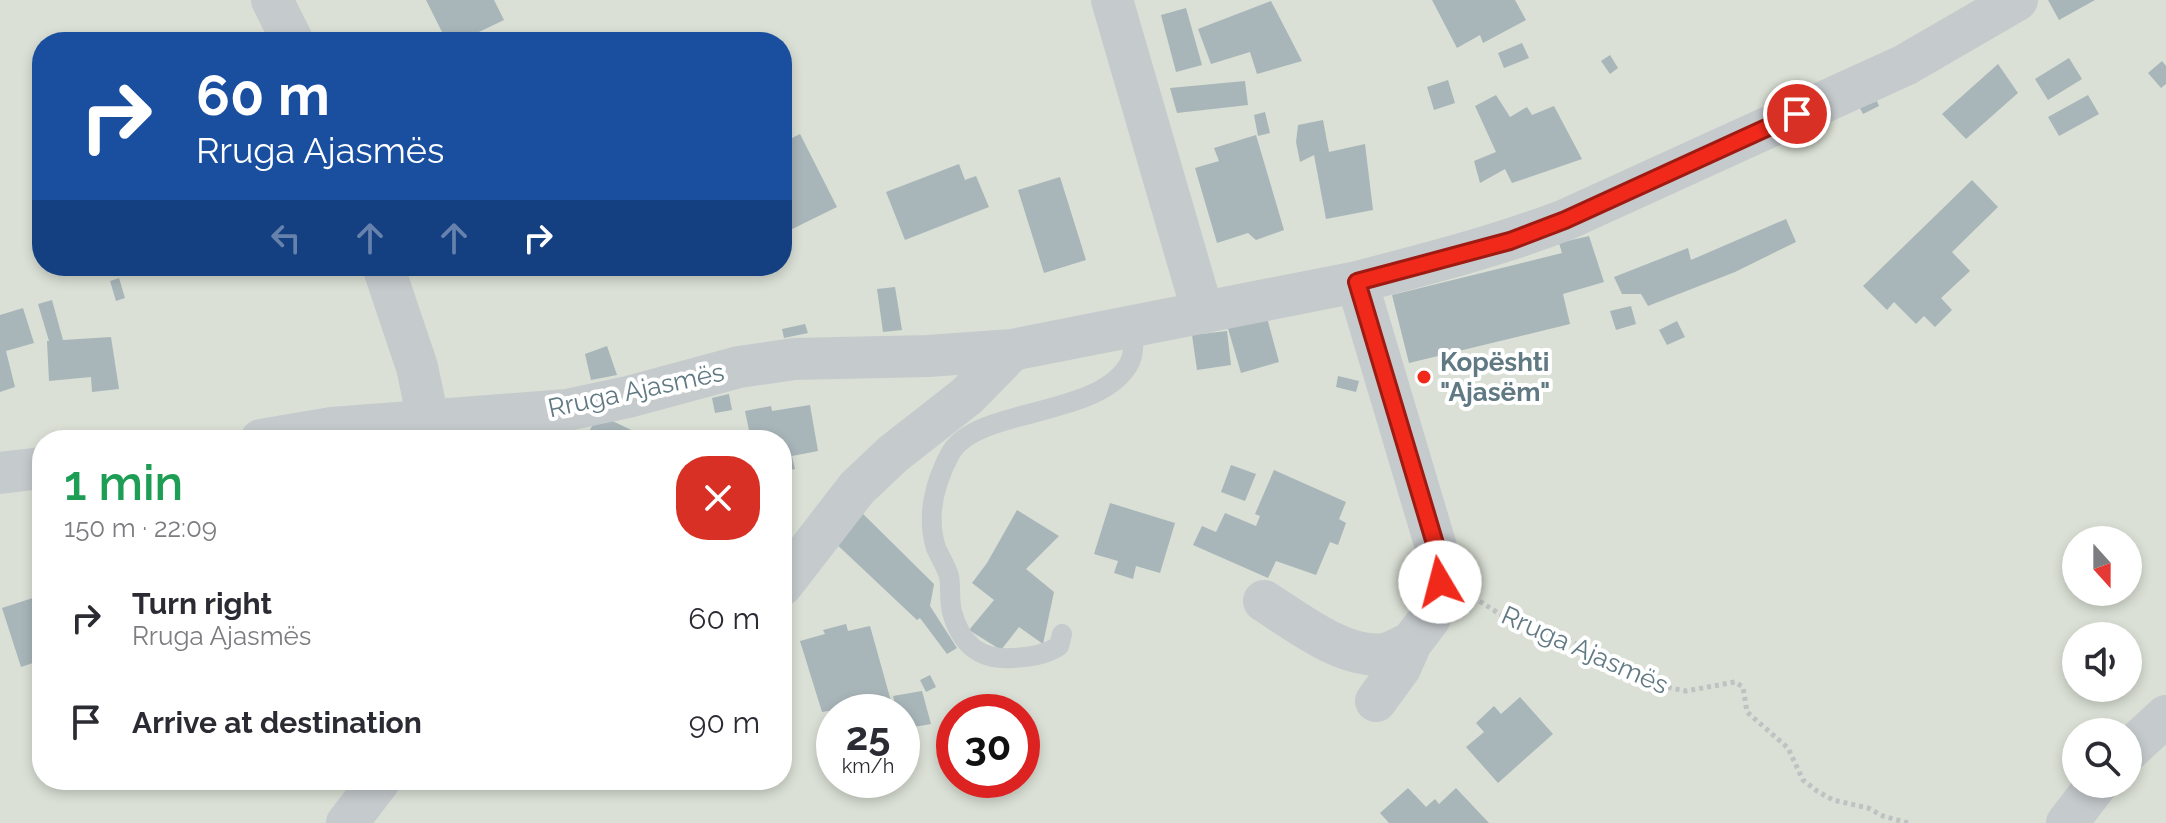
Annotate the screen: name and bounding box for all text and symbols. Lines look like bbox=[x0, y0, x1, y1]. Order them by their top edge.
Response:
text: 60 m bbox=[196, 62, 330, 128]
icon: right bbox=[64, 64, 168, 168]
pin bbox=[1763, 80, 1831, 148]
icon: arrive bbox=[1775, 92, 1819, 136]
text: Rruga Ajasmës bbox=[196, 129, 444, 171]
icon: left bbox=[264, 216, 308, 260]
icon: ahead bbox=[348, 216, 392, 260]
icon: ahead bbox=[432, 216, 476, 260]
icon: right bbox=[516, 216, 560, 260]
place label: Kopështi "Ajasëm" bbox=[1440, 347, 1550, 407]
street label: Rruga Ajasmës bbox=[545, 357, 727, 423]
marker: Kopështi "Ajasëm" bbox=[1415, 368, 1433, 386]
text: 1 min bbox=[64, 455, 183, 511]
button: close bbox=[676, 456, 760, 540]
text: 150 m · 22:09 bbox=[64, 513, 217, 543]
north arrow bbox=[2062, 526, 2142, 606]
map controls bbox=[2062, 526, 2142, 798]
position arrow bbox=[1398, 540, 1482, 624]
text: Turn right bbox=[132, 586, 272, 621]
icon: right bbox=[64, 596, 108, 640]
street label: Rruga Ajasmës bbox=[1497, 600, 1673, 700]
text: 60 m bbox=[688, 601, 760, 636]
text: Rruga Ajasmës bbox=[132, 621, 311, 651]
button: sound bbox=[2062, 622, 2142, 702]
speed limit sign: 30 bbox=[936, 694, 1040, 798]
icon: arrive bbox=[64, 700, 108, 744]
text: Arrive at destination bbox=[132, 705, 422, 740]
text: 90 m bbox=[689, 705, 760, 740]
text: 25 bbox=[846, 712, 890, 759]
button: search bbox=[2062, 718, 2142, 798]
text: km/h bbox=[842, 754, 894, 778]

